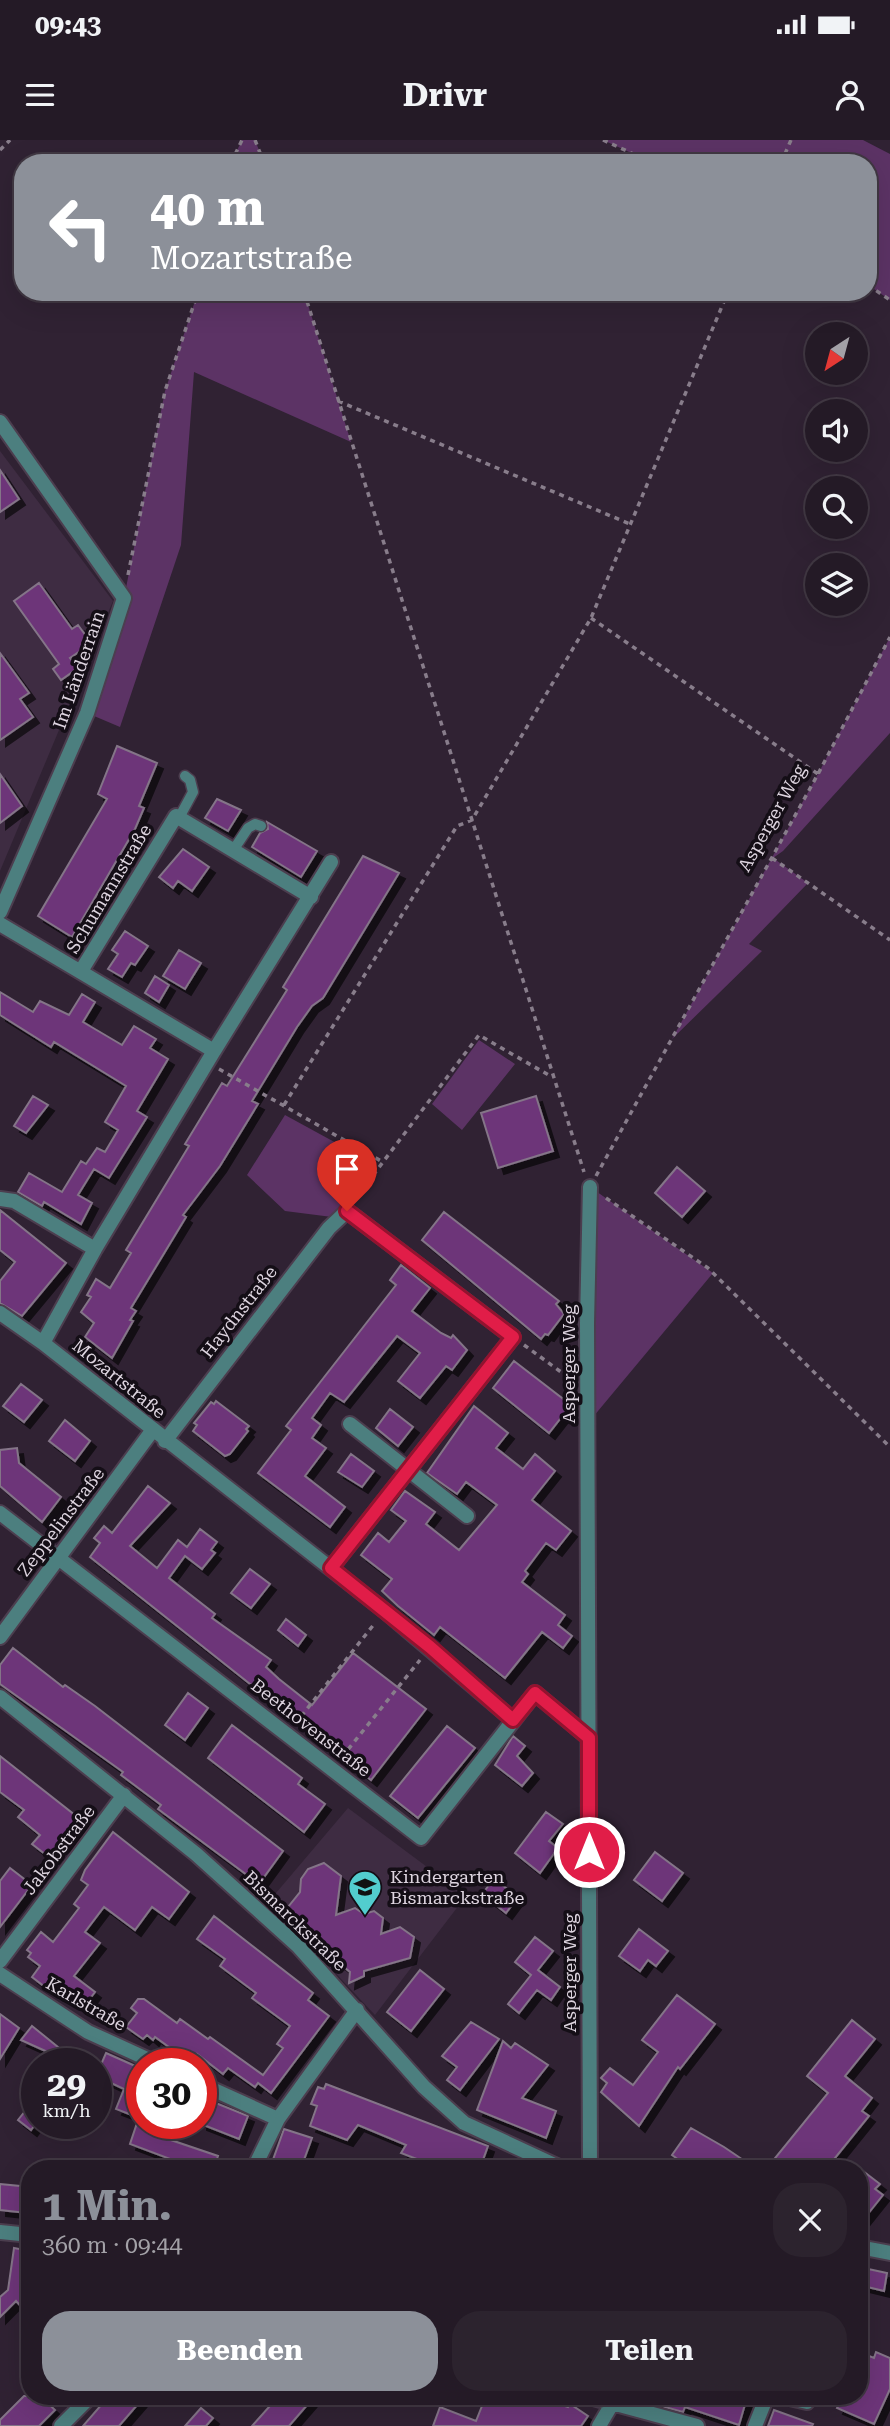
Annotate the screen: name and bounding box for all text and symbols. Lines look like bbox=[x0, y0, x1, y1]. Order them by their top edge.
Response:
text: 09:43 bbox=[35, 10, 101, 40]
icon: menu bbox=[21, 76, 59, 114]
text: Drivr bbox=[403, 76, 487, 114]
icon: person bbox=[831, 76, 869, 114]
text: 40 m bbox=[150, 180, 265, 237]
icon: left bbox=[35, 182, 126, 273]
text: Mozartstraße bbox=[150, 239, 353, 277]
north arrow bbox=[805, 322, 868, 385]
map controls bbox=[805, 322, 868, 616]
button: sound bbox=[805, 399, 868, 462]
button: search bbox=[805, 476, 868, 539]
button: layers bbox=[805, 553, 868, 616]
street label: Im Länderrain bbox=[48, 608, 109, 732]
street label: Asperger Weg bbox=[733, 760, 810, 875]
street label: Schumannstraße bbox=[62, 820, 155, 957]
pin bbox=[317, 1139, 377, 1211]
icon: arrive bbox=[328, 1150, 366, 1188]
street label: Haydnstraße bbox=[196, 1261, 281, 1362]
street label: Asperger Weg bbox=[558, 1304, 579, 1424]
street label: Mozartstraße bbox=[68, 1335, 170, 1423]
street label: Zeppelinstraße bbox=[13, 1463, 108, 1580]
street label: Beethovenstraße bbox=[247, 1674, 375, 1781]
street label: Jakobstraße bbox=[18, 1801, 99, 1898]
position arrow bbox=[552, 1815, 626, 1889]
street label: Bismarckstraße bbox=[240, 1866, 351, 1975]
place label: Kindergarten Bismarckstraße bbox=[390, 1866, 525, 1908]
school or university icon: Kindergarten Bismarckstraße bbox=[346, 1868, 384, 1917]
street label: Asperger Weg bbox=[559, 1913, 580, 2033]
street label: Karlstraße bbox=[43, 1972, 130, 2035]
speed limit sign: 30 bbox=[126, 2048, 217, 2139]
text: 29 bbox=[47, 2064, 86, 2105]
text: km/h bbox=[42, 2100, 91, 2121]
text: 1 Min. bbox=[42, 2181, 172, 2230]
button: close bbox=[773, 2183, 847, 2257]
text: 360 m · 09:44 bbox=[42, 2232, 182, 2259]
button: Beenden bbox=[42, 2311, 438, 2391]
button: Teilen bbox=[452, 2311, 847, 2391]

